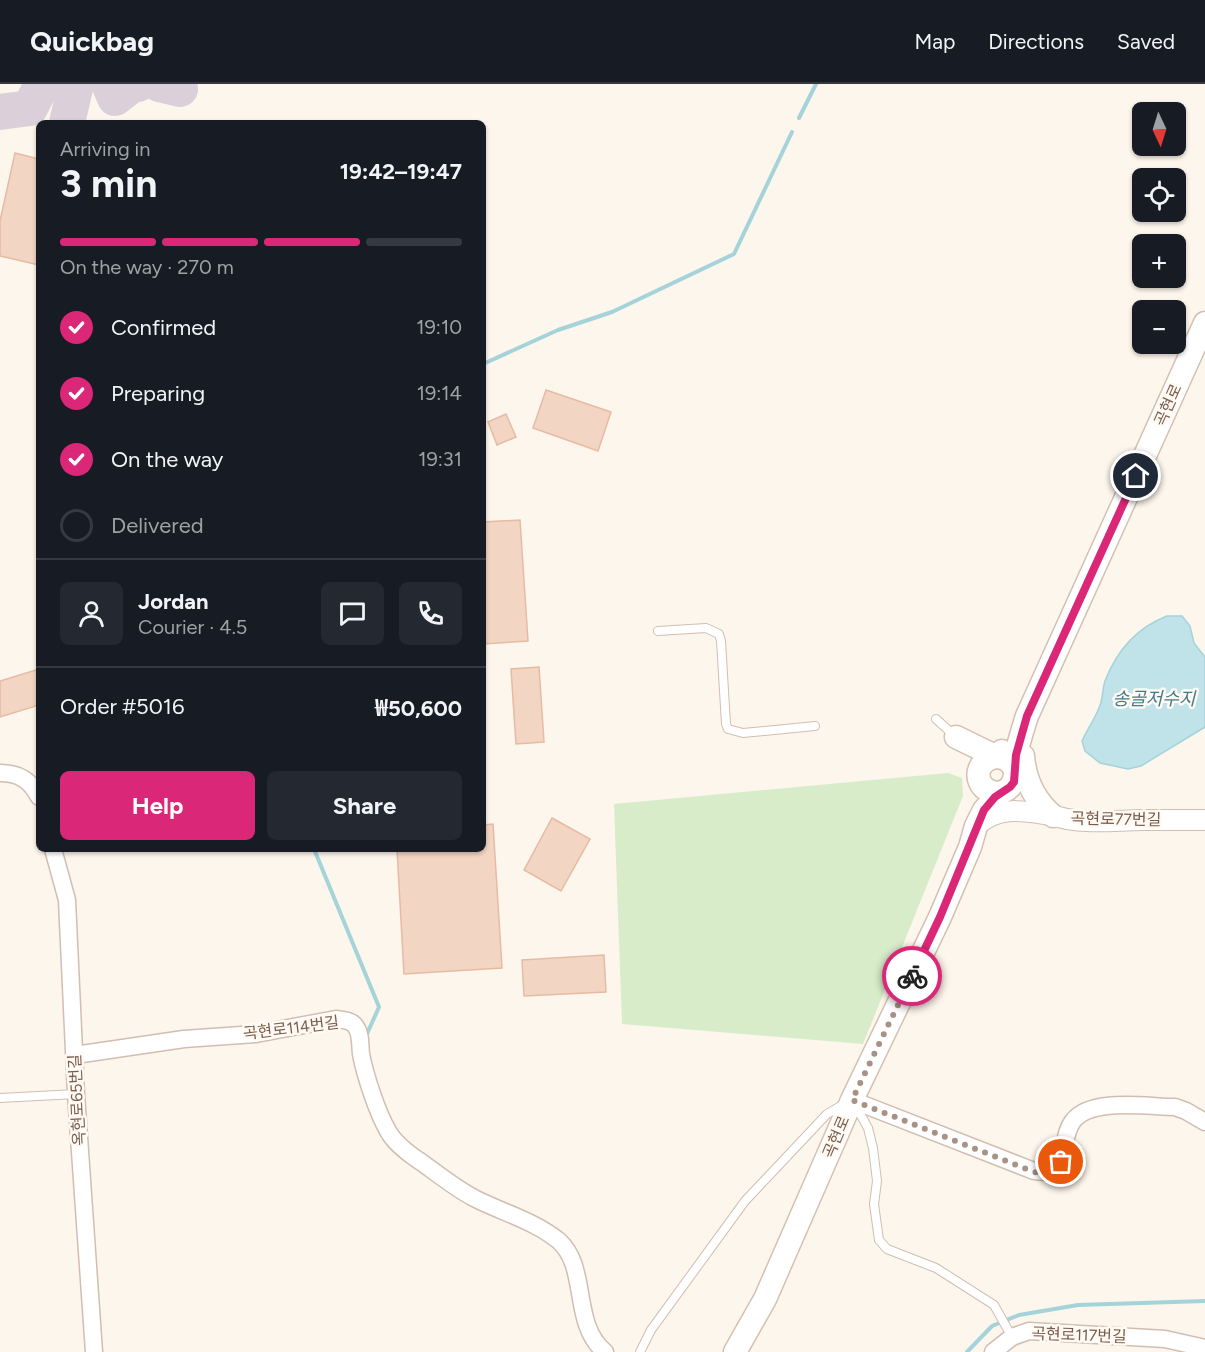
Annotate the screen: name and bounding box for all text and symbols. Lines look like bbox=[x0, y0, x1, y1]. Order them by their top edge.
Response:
text: Quickbag bbox=[30, 24, 154, 58]
text: Map bbox=[914, 29, 955, 54]
text: Directions bbox=[988, 29, 1084, 54]
text: Saved bbox=[1117, 29, 1175, 54]
north arrow bbox=[1132, 102, 1186, 156]
map controls bbox=[1132, 102, 1186, 354]
text: Arriving in bbox=[60, 137, 150, 161]
text: 19:42–19:47 bbox=[340, 158, 462, 185]
text: 3 min bbox=[60, 160, 157, 207]
button: locate bbox=[1132, 168, 1186, 222]
button: + bbox=[1132, 234, 1186, 288]
text: On the way · 270 m bbox=[60, 255, 234, 279]
button: − bbox=[1132, 300, 1186, 354]
icon: check bbox=[60, 311, 93, 344]
text: Confirmed bbox=[111, 314, 216, 341]
text: 19:10 bbox=[416, 315, 462, 339]
icon: check bbox=[60, 377, 93, 410]
text: Preparing bbox=[111, 380, 205, 407]
text: 19:14 bbox=[417, 381, 462, 405]
street label: 곡현로 bbox=[1150, 381, 1186, 429]
icon: check bbox=[60, 443, 93, 476]
text: On the way bbox=[111, 446, 223, 473]
text: 19:31 bbox=[418, 447, 462, 471]
pin bbox=[1110, 450, 1161, 501]
icon: home bbox=[1119, 459, 1152, 492]
text: Delivered bbox=[111, 512, 204, 539]
button: person bbox=[60, 582, 123, 645]
button: chat bbox=[321, 582, 384, 645]
button: phone bbox=[399, 582, 462, 645]
text: Jordan bbox=[138, 588, 209, 615]
text: Courier · 4.5 bbox=[138, 615, 247, 639]
water label: 송골저수지 bbox=[1113, 688, 1197, 710]
text: Order #5016 bbox=[60, 693, 184, 720]
text: ₩50,600 bbox=[375, 695, 462, 722]
button: Help bbox=[60, 771, 255, 840]
button: Share bbox=[267, 771, 462, 840]
street label: 곡현로77번길 bbox=[1070, 809, 1162, 829]
courier bbox=[882, 946, 942, 1006]
icon: bike bbox=[896, 960, 929, 993]
street label: 곡현로114번길 bbox=[242, 1013, 340, 1043]
street label: 옥현로65번길 bbox=[65, 1054, 89, 1146]
street label: 곡현로 bbox=[819, 1113, 853, 1161]
pin bbox=[1035, 1136, 1086, 1187]
icon: bag bbox=[1044, 1145, 1077, 1178]
street label: 곡현로117번길 bbox=[1031, 1324, 1127, 1346]

